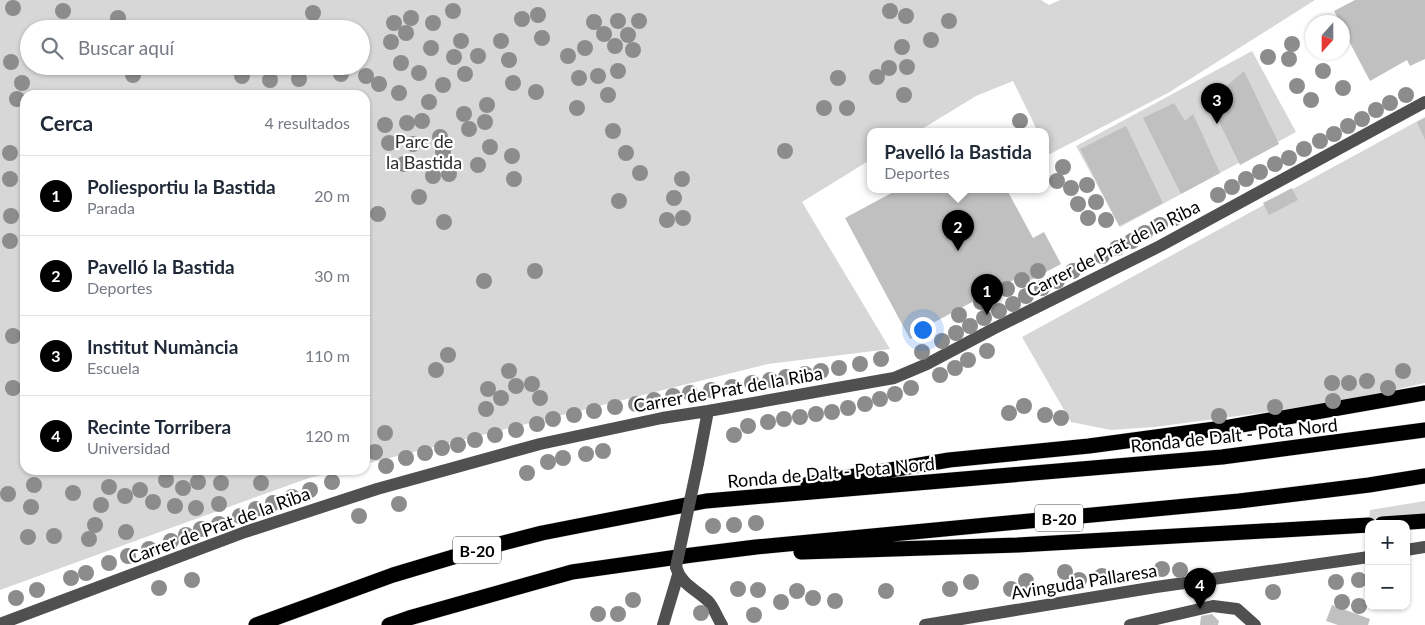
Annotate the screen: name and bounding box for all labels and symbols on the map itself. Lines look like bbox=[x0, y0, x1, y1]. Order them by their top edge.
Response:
north arrow bbox=[1305, 15, 1350, 60]
pin: 3 bbox=[1201, 83, 1233, 124]
park label: Parc de la Bastida bbox=[386, 130, 462, 173]
street label: Carrer de Prat de la Riba bbox=[1023, 195, 1203, 301]
pin: 2 bbox=[942, 210, 974, 251]
pin: 1 bbox=[971, 274, 1003, 315]
your location bbox=[910, 317, 936, 343]
street label: Carrer de Prat de la Riba bbox=[632, 362, 824, 416]
street label: Ronda de Dalt - Pota Nord bbox=[1129, 413, 1339, 457]
street label: Ronda de Dalt - Pota Nord bbox=[726, 452, 936, 492]
street label: Carrer de Prat de la Riba bbox=[125, 482, 313, 568]
road number: B-20 bbox=[1035, 504, 1083, 532]
road number: B-20 bbox=[453, 536, 501, 564]
street label: Avinguda Pallaresa bbox=[1009, 559, 1159, 603]
pin: 4 bbox=[1184, 568, 1216, 609]

